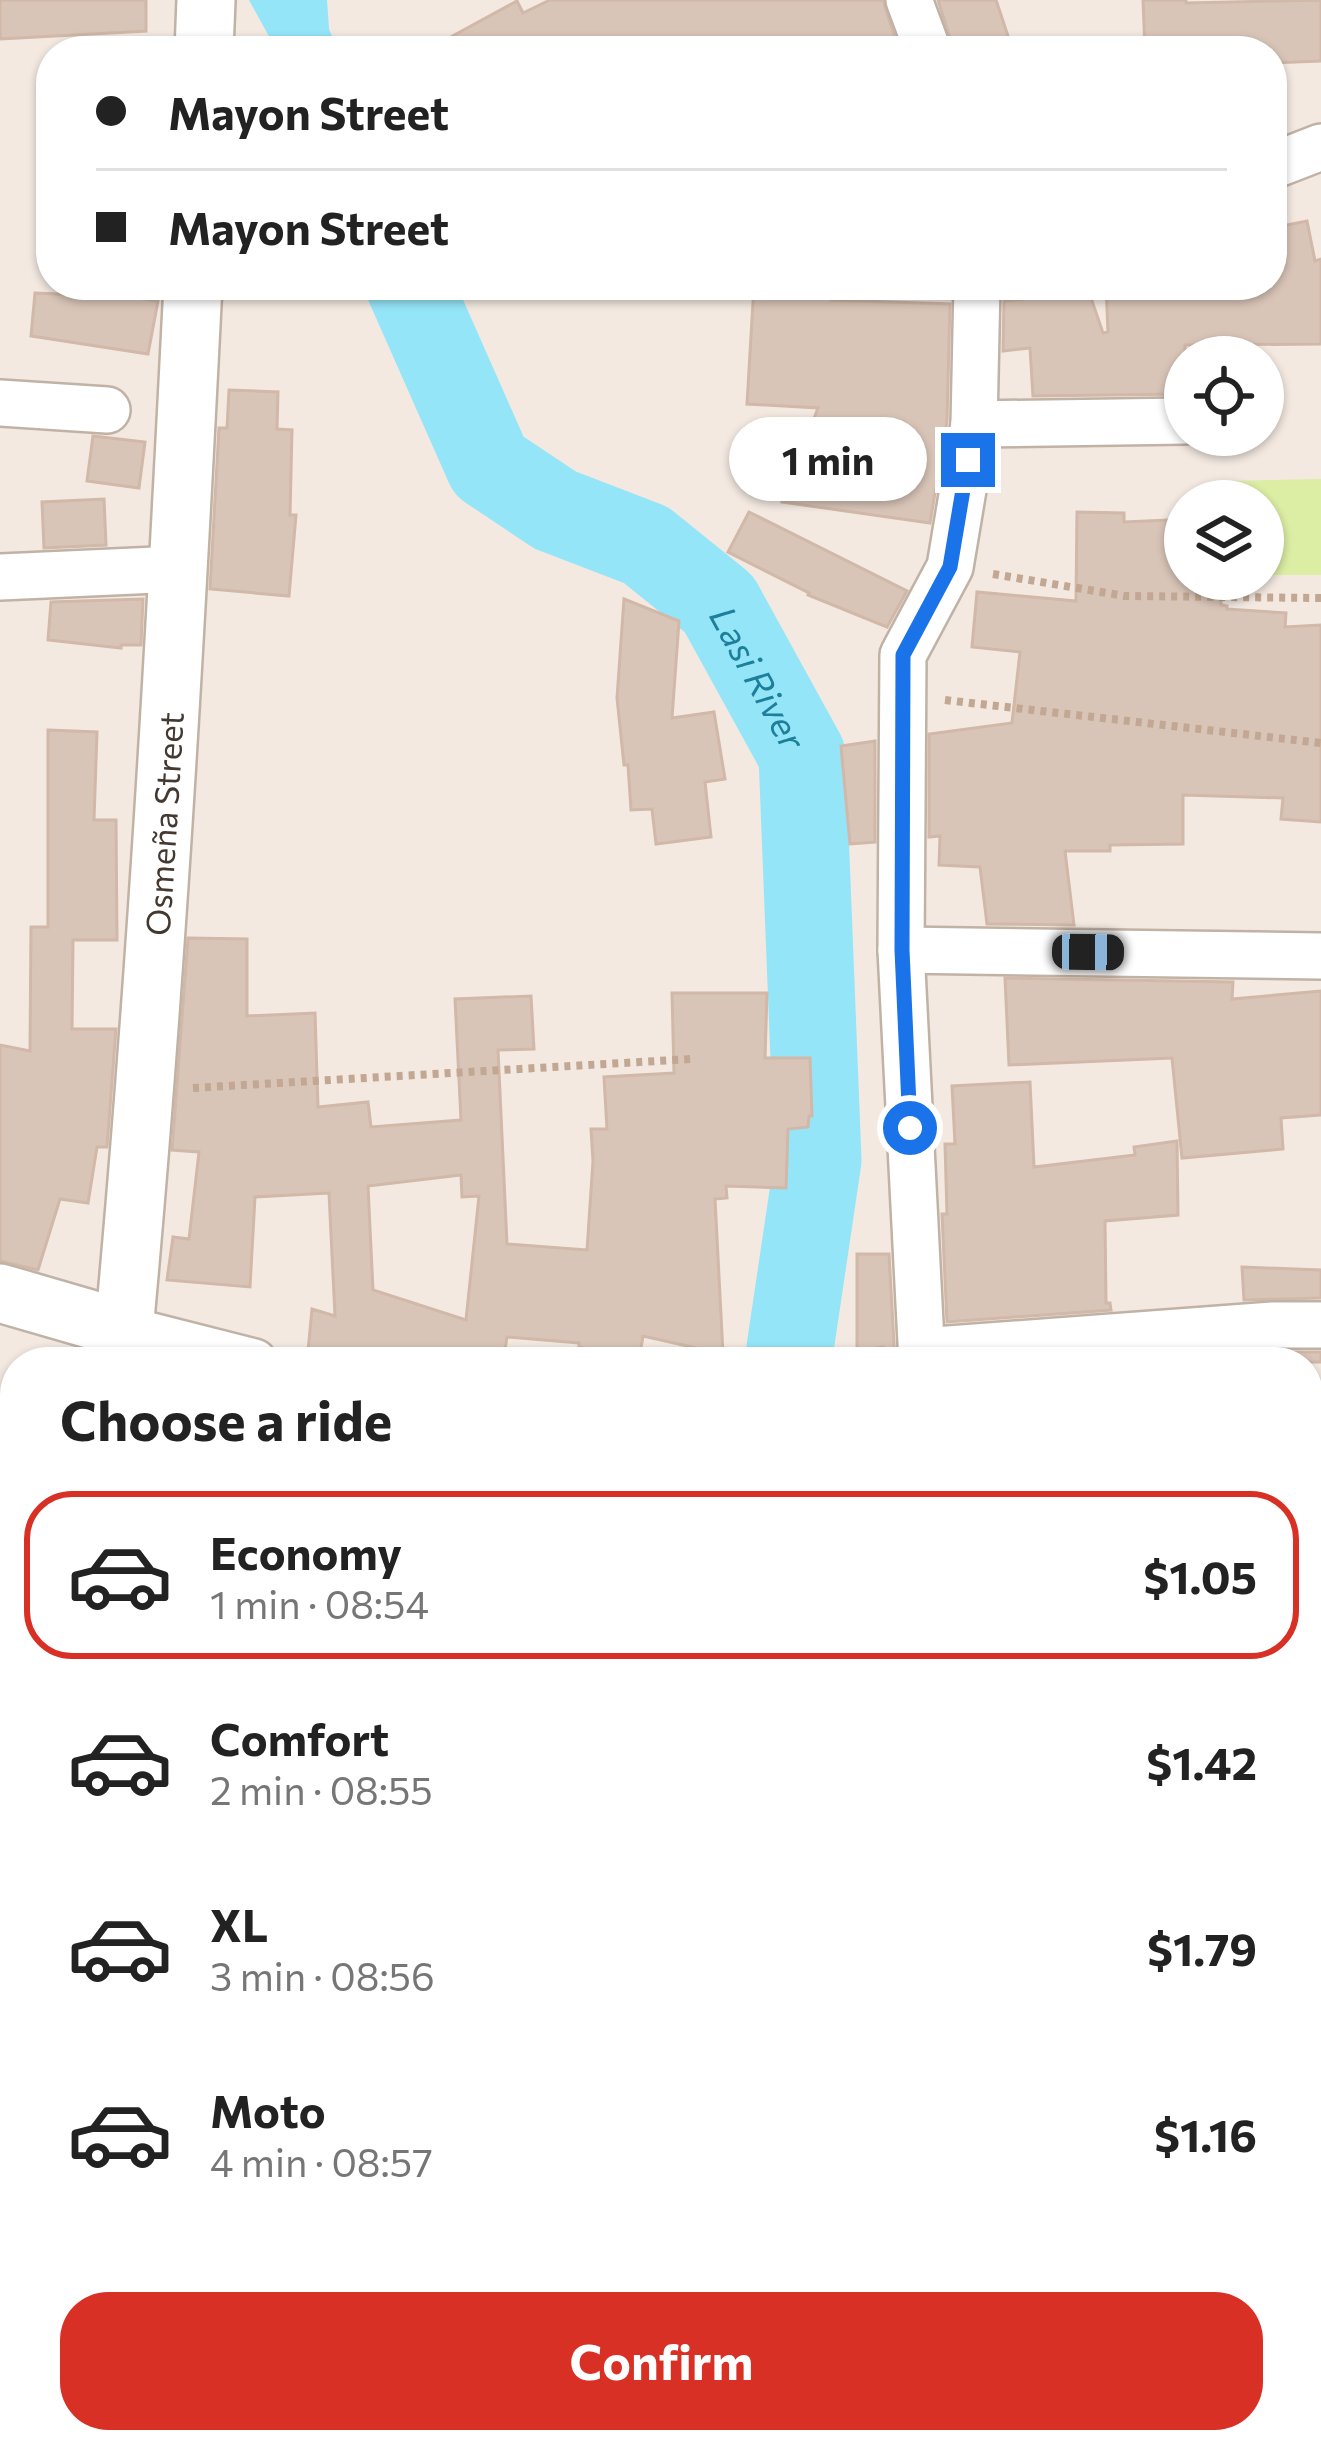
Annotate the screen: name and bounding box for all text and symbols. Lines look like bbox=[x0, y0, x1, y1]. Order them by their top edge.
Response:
text: Mayon Street bbox=[168, 84, 449, 139]
text: Mayon Street bbox=[168, 199, 449, 254]
map controls bbox=[1164, 336, 1284, 600]
button: locate bbox=[1164, 336, 1284, 456]
callout: 1 min bbox=[728, 418, 926, 502]
route end bbox=[941, 433, 995, 487]
text: 1 min bbox=[782, 435, 874, 483]
button: layers bbox=[1164, 480, 1284, 600]
water label: Lasi River bbox=[702, 598, 817, 758]
street label: Osmeña Street bbox=[135, 711, 190, 937]
car bbox=[1052, 933, 1124, 971]
route start bbox=[883, 1101, 937, 1155]
text: Choose a ride bbox=[60, 1386, 392, 1452]
icon: car bbox=[66, 1521, 174, 1629]
text: Economy bbox=[210, 1524, 402, 1579]
text: $1.05 bbox=[1143, 1548, 1257, 1603]
text: 1 min · 08:54 bbox=[210, 1579, 429, 1627]
icon: car bbox=[66, 1707, 174, 1815]
text: Comfort bbox=[210, 1710, 389, 1765]
text: $1.42 bbox=[1146, 1734, 1257, 1789]
text: 2 min · 08:55 bbox=[210, 1765, 433, 1813]
icon: car bbox=[66, 1893, 174, 2001]
text: XL bbox=[210, 1896, 268, 1951]
text: $1.79 bbox=[1147, 1920, 1257, 1975]
text: 3 min · 08:56 bbox=[210, 1951, 435, 1999]
icon: car bbox=[66, 2079, 174, 2187]
text: Moto bbox=[210, 2082, 326, 2137]
text: $1.16 bbox=[1154, 2106, 1257, 2161]
text: 4 min · 08:57 bbox=[210, 2137, 433, 2185]
button: Confirm bbox=[60, 2292, 1263, 2430]

